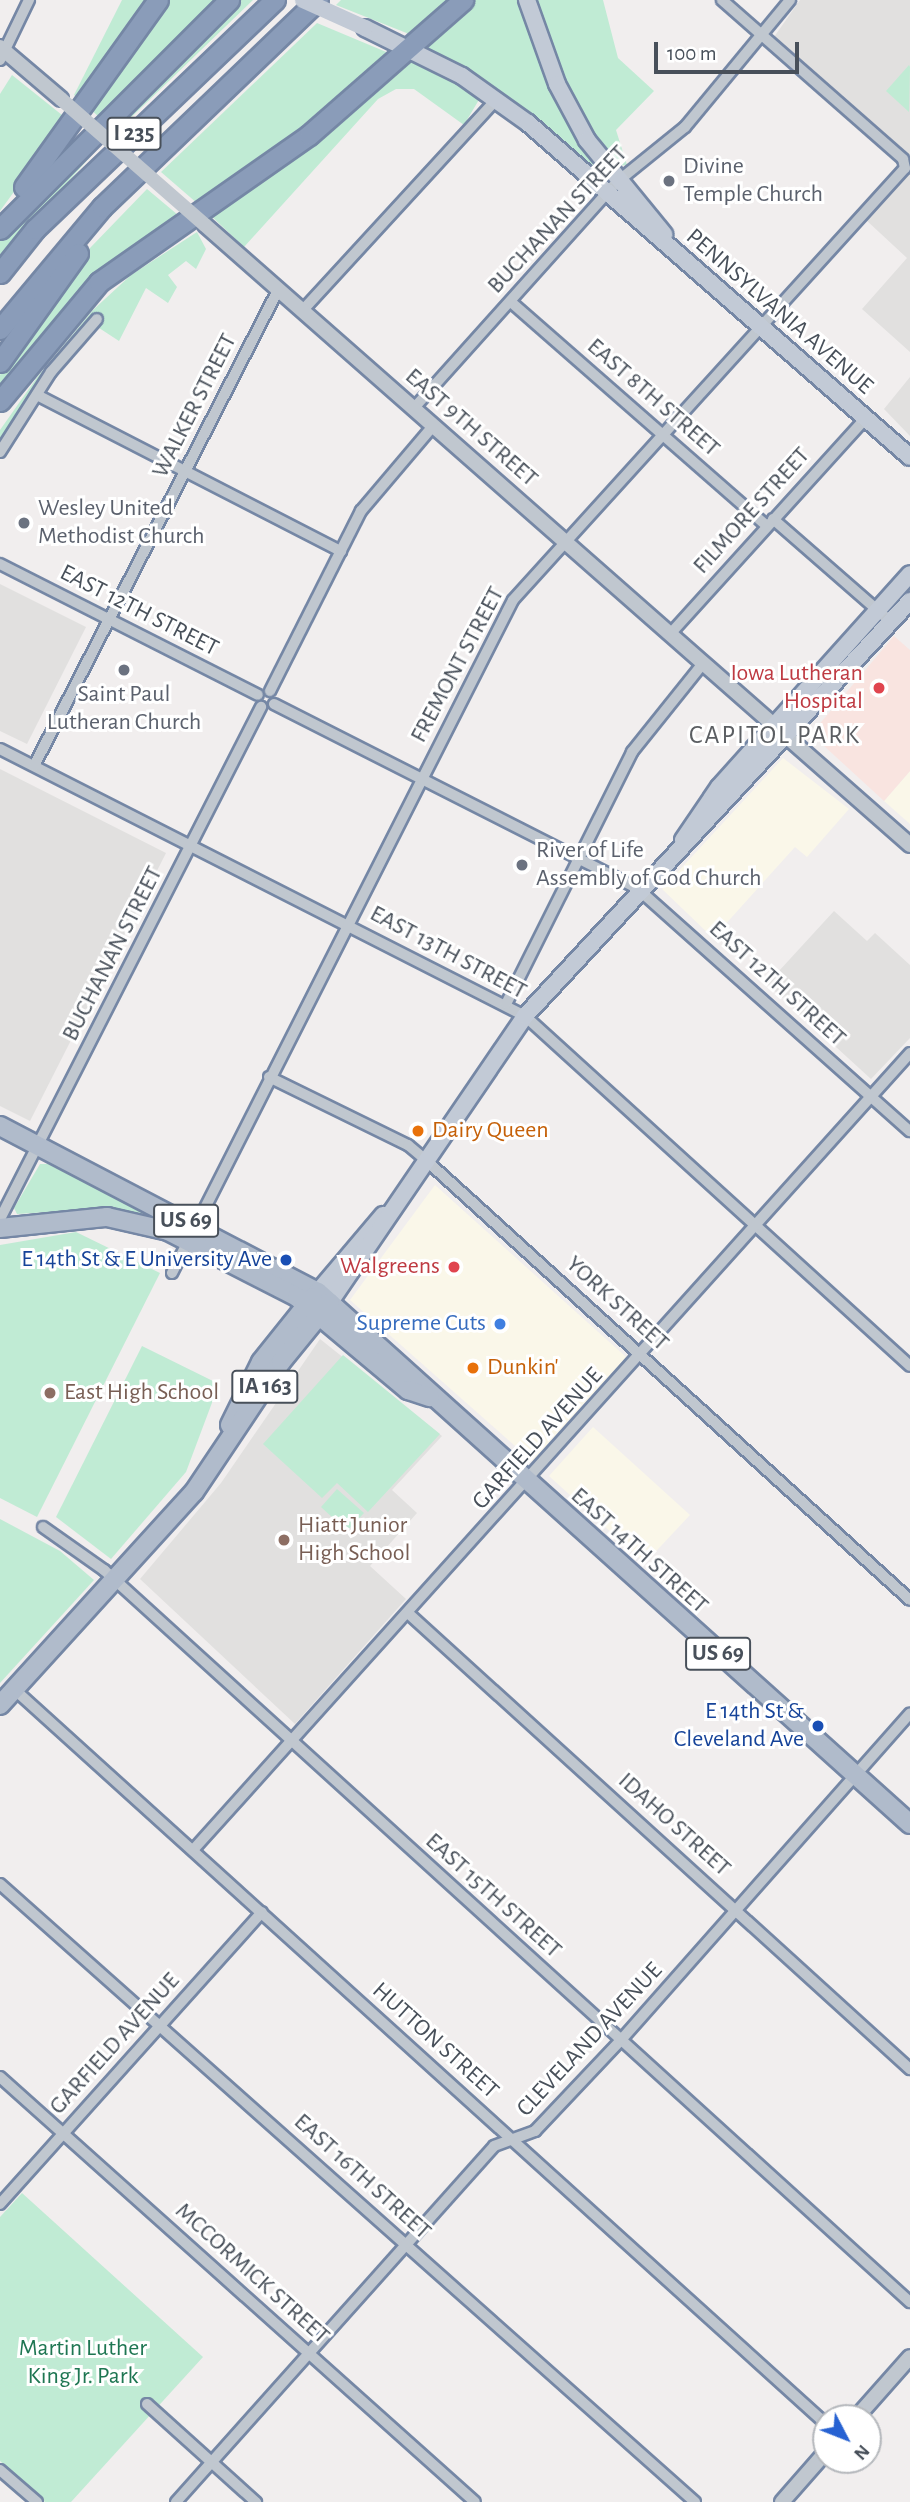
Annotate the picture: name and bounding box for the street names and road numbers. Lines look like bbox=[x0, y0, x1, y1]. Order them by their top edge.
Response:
road number: I 235 bbox=[106, 114, 162, 154]
street label: BUCHANAN STREET bbox=[482, 140, 634, 300]
street label: PENNSYLVANIA AVENUE bbox=[680, 223, 878, 401]
street label: WALKER STREET bbox=[146, 329, 244, 483]
street label: EAST 8TH STREET bbox=[581, 333, 725, 463]
street label: EAST 9TH STREET bbox=[399, 363, 543, 493]
street label: FILMORE STREET bbox=[688, 442, 816, 580]
street label: EAST 12TH STREET bbox=[55, 559, 223, 663]
street label: FREMONT STREET bbox=[405, 582, 511, 748]
street label: BUCHANAN STREET bbox=[57, 862, 169, 1046]
street label: EAST 13TH STREET bbox=[365, 900, 531, 1006]
street label: EAST 12TH STREET bbox=[703, 915, 851, 1053]
road number: US 69 bbox=[153, 1202, 219, 1240]
street label: YORK STREET bbox=[560, 1250, 674, 1358]
street label: GARFIELD AVENUE bbox=[467, 1362, 609, 1516]
road number: IA 163 bbox=[230, 1368, 300, 1406]
street label: EAST 14TH STREET bbox=[564, 1482, 714, 1620]
road number: US 69 bbox=[685, 1634, 751, 1674]
street label: IDAHO STREET bbox=[612, 1767, 736, 1883]
street label: EAST 15TH STREET bbox=[419, 1827, 567, 1965]
street label: CLEVELAND AVENUE bbox=[511, 1957, 669, 2123]
street label: GARFIELD AVENUE bbox=[44, 1967, 186, 2121]
street label: HUTTON STREET bbox=[366, 1977, 504, 2105]
street label: EAST 16TH STREET bbox=[287, 2108, 437, 2246]
street label: MCCORMICK STREET bbox=[169, 2197, 335, 2351]

